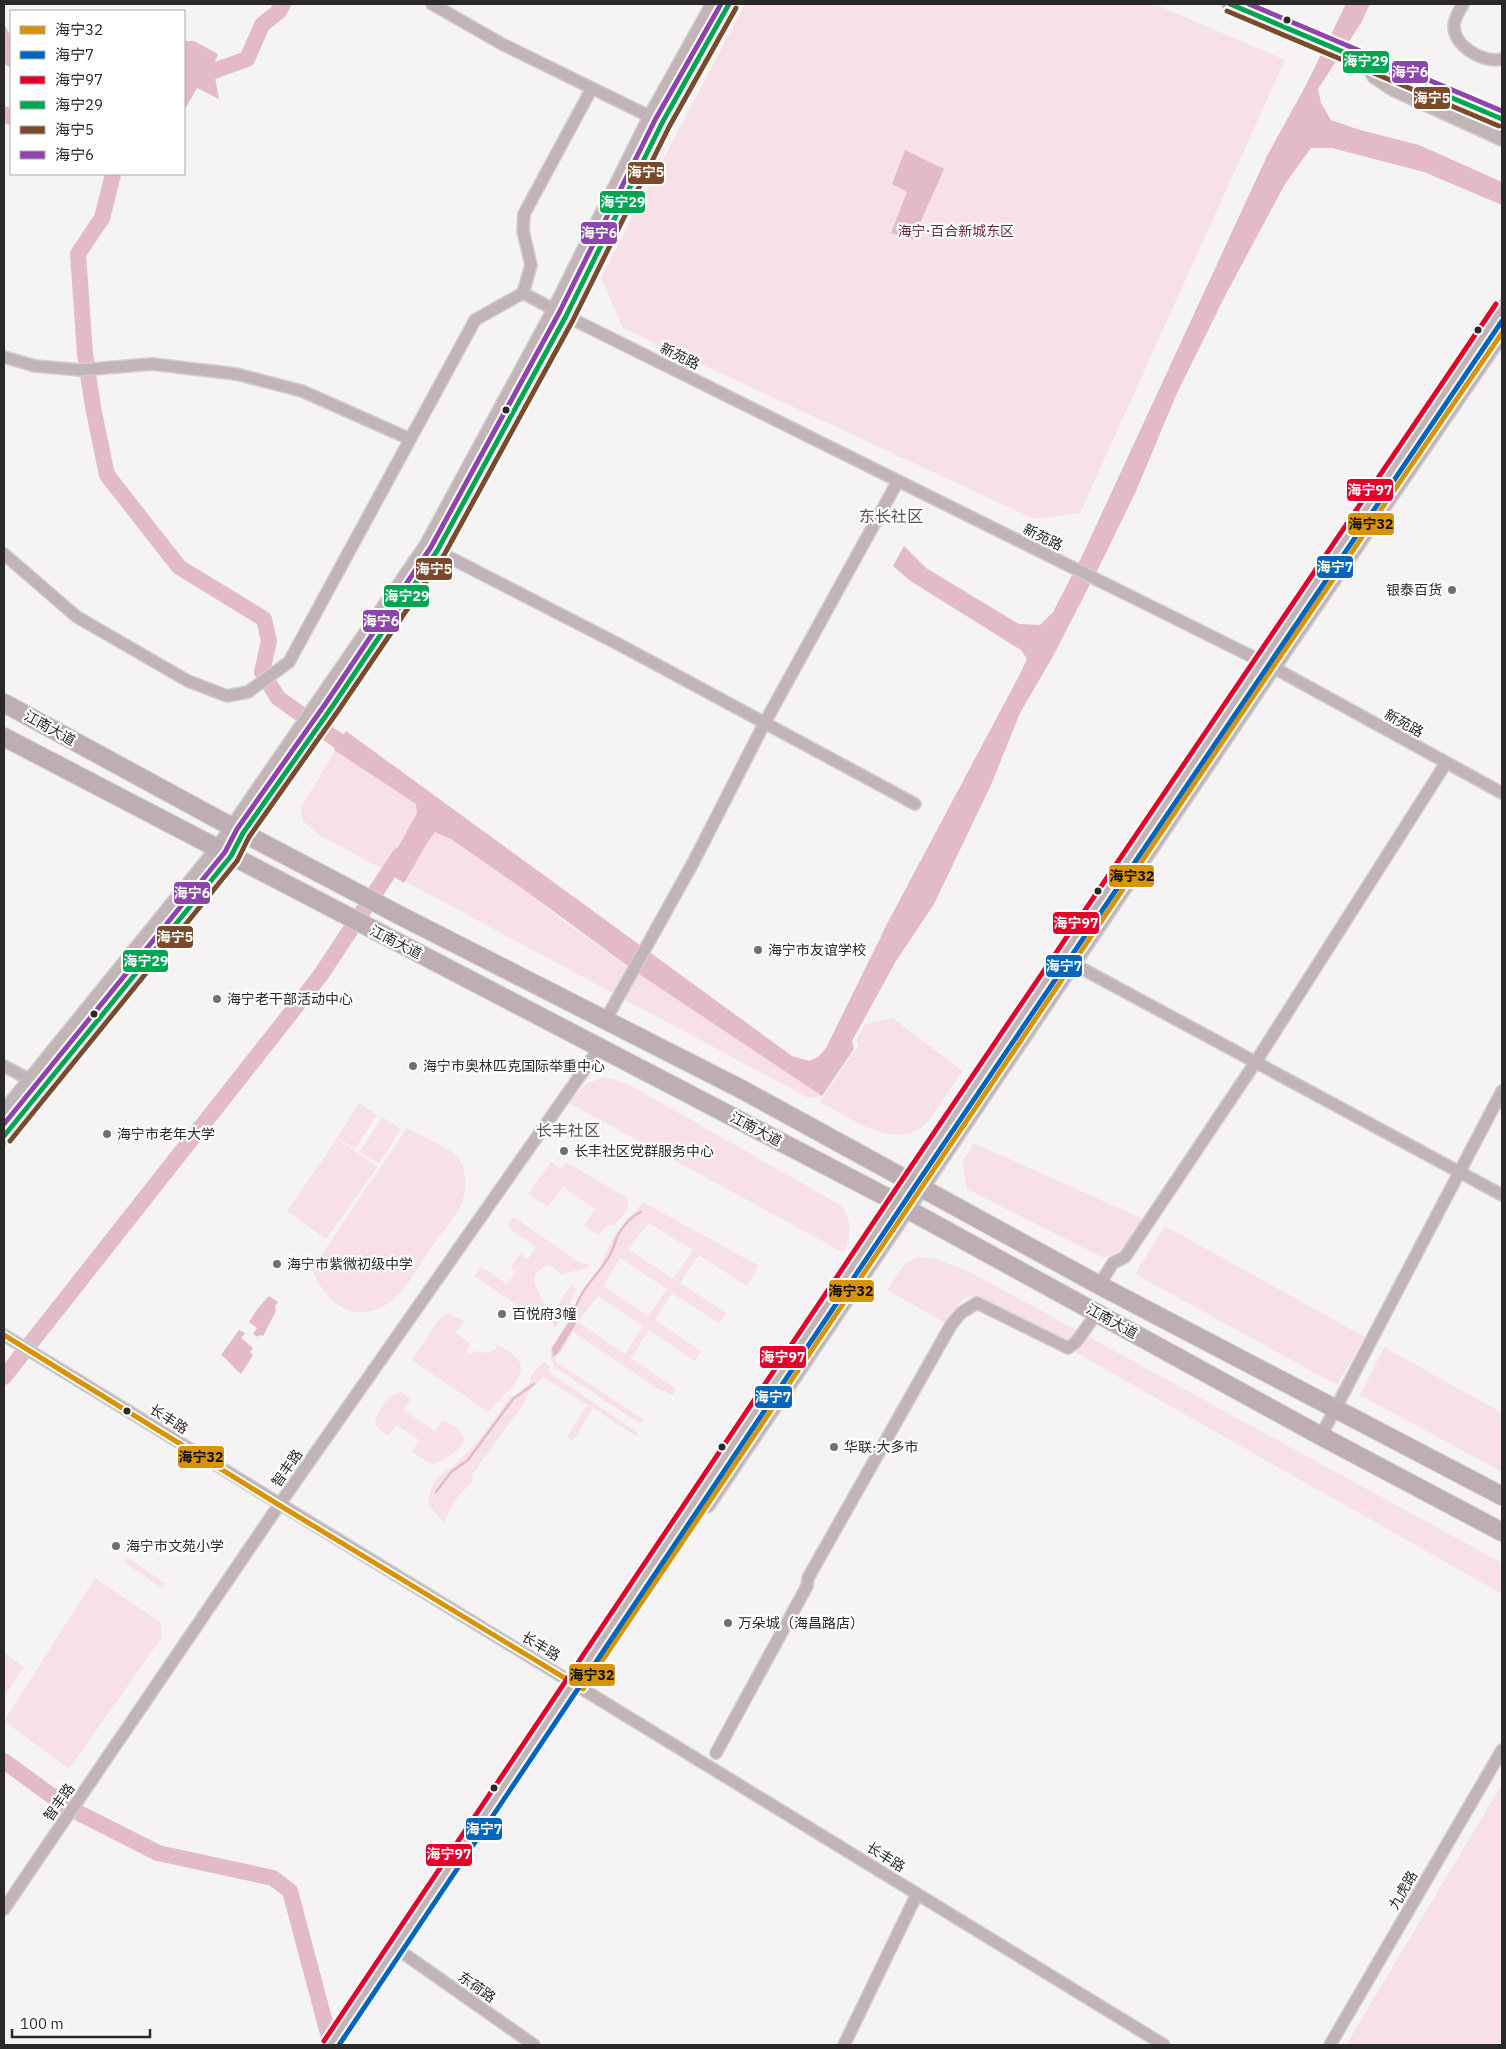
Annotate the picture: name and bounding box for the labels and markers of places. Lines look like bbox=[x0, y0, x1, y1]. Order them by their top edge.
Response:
unlabelled marker bbox=[1282, 15, 1292, 25]
unlabelled marker bbox=[1473, 325, 1483, 335]
unlabelled marker bbox=[501, 405, 511, 415]
place label: 银泰百货 bbox=[1386, 581, 1442, 599]
marker: 银泰百货 bbox=[1446, 584, 1458, 596]
unlabelled marker bbox=[1093, 886, 1103, 896]
place label: 海宁市友谊学校 bbox=[768, 941, 866, 959]
marker: 海宁市友谊学校 bbox=[752, 944, 764, 956]
place label: 海宁老干部活动中心 bbox=[227, 990, 353, 1008]
marker: 海宁老干部活动中心 bbox=[211, 993, 223, 1005]
unlabelled marker bbox=[89, 1009, 99, 1019]
place label: 海宁市奥林匹克国际举重中心 bbox=[423, 1057, 605, 1075]
marker: 海宁市奥林匹克国际举重中心 bbox=[407, 1060, 419, 1072]
place label: 海宁市老年大学 bbox=[117, 1125, 215, 1143]
marker: 海宁市老年大学 bbox=[101, 1128, 113, 1140]
place label: 长丰社区党群服务中心 bbox=[574, 1142, 714, 1160]
marker: 长丰社区党群服务中心 bbox=[558, 1145, 570, 1157]
place label: 海宁市紫微初级中学 bbox=[287, 1255, 413, 1273]
marker: 海宁市紫微初级中学 bbox=[271, 1258, 283, 1270]
place label: 百悦府3幢 bbox=[512, 1305, 576, 1323]
marker: 百悦府3幢 bbox=[496, 1308, 508, 1320]
unlabelled marker bbox=[122, 1406, 132, 1416]
place label: 华联·大多市 bbox=[844, 1438, 919, 1456]
marker: 华联·大多市 bbox=[828, 1441, 840, 1453]
unlabelled marker bbox=[717, 1442, 727, 1452]
place label: 海宁市文苑小学 bbox=[126, 1537, 224, 1555]
marker: 海宁市文苑小学 bbox=[110, 1540, 122, 1552]
place label: 万朵城（海昌路店） bbox=[738, 1614, 864, 1632]
marker: 万朵城（海昌路店） bbox=[722, 1617, 734, 1629]
unlabelled marker bbox=[489, 1783, 499, 1793]

